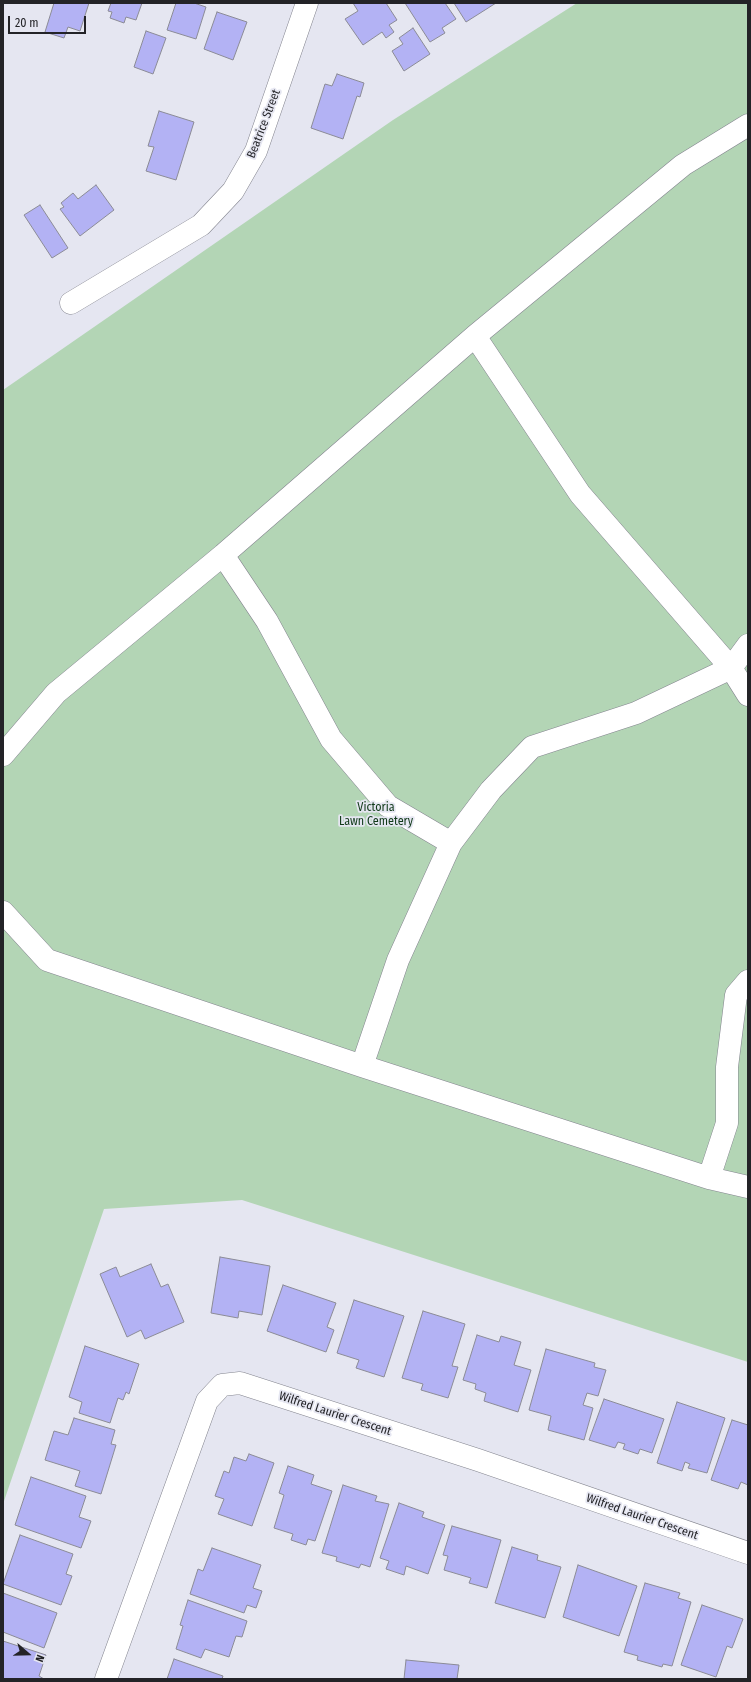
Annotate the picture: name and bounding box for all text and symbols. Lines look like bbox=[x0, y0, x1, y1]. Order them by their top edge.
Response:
scale bar bbox=[10, 8, 88, 34]
text: 20 m bbox=[15, 16, 39, 30]
street label: Beatrice Street bbox=[244, 88, 284, 160]
park label: Victoria Lawn Cemetery bbox=[339, 801, 413, 829]
street label: Wilfred Laurier Crescent bbox=[277, 1389, 393, 1439]
street label: Wilfred Laurier Crescent bbox=[584, 1491, 700, 1543]
north arrow bbox=[8, 1634, 48, 1674]
text: N bbox=[33, 1653, 47, 1664]

